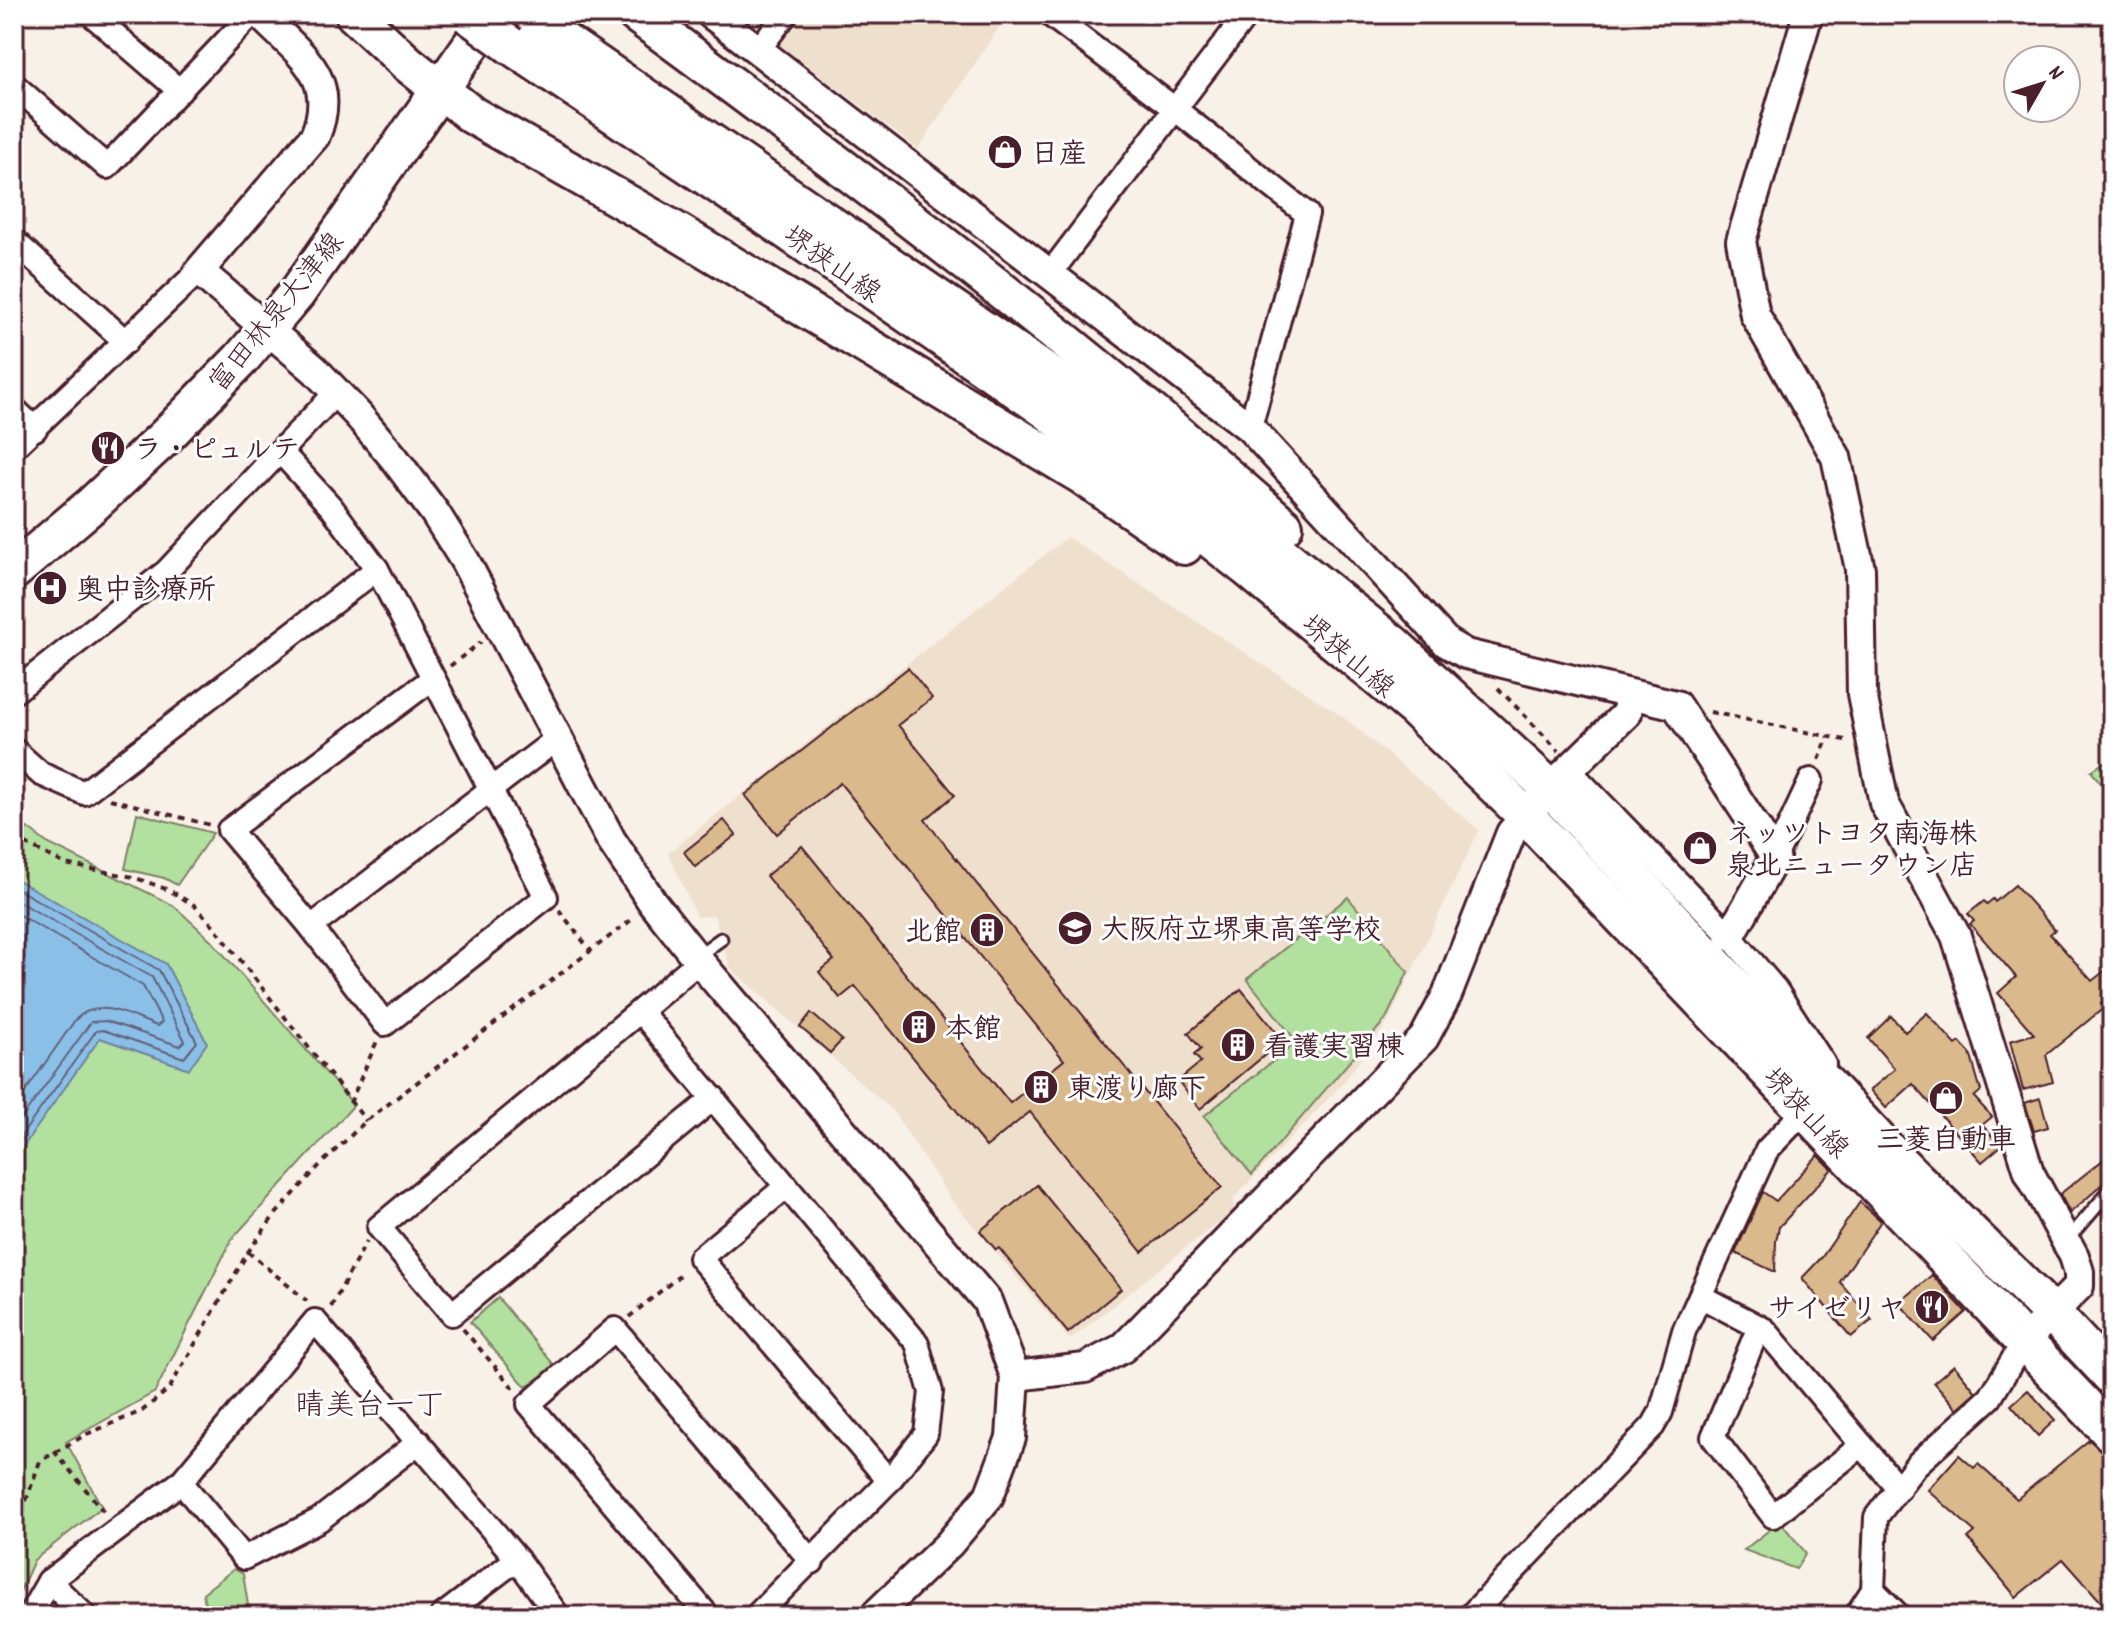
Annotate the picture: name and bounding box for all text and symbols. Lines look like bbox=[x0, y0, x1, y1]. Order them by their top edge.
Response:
north arrow bbox=[2002, 44, 2082, 124]
text: N bbox=[2039, 60, 2070, 88]
shop icon: 日産 bbox=[986, 133, 1024, 171]
place label: 日産 bbox=[1031, 137, 1087, 177]
street label: 堺狭山線 bbox=[773, 219, 887, 316]
street label: 富田林泉大津線 bbox=[202, 225, 356, 403]
restaurant icon: ラ・ピュルテ bbox=[89, 429, 127, 467]
place label: ラ・ピュルテ bbox=[134, 433, 300, 473]
hospital icon: 奥中診療所 bbox=[31, 569, 69, 607]
place label: 奥中診療所 bbox=[76, 573, 216, 613]
street label: 堺狭山線 bbox=[1290, 608, 1402, 710]
place label: ネッツトヨタ南海株 泉北ニュータウン店 bbox=[1726, 817, 1977, 889]
shop icon: ネッツトヨタ南海株 泉北ニュータウン店 bbox=[1681, 829, 1719, 867]
school or university icon: 大阪府立堺東高等学校 bbox=[1056, 909, 1094, 947]
building icon: 北館 bbox=[968, 911, 1006, 949]
place label: 大阪府立堺東高等学校 bbox=[1101, 913, 1381, 953]
place label: 北館 bbox=[905, 915, 961, 955]
building icon: 本館 bbox=[900, 1008, 938, 1046]
place label: 本館 bbox=[945, 1012, 1001, 1052]
building icon: 看護実習棟 bbox=[1219, 1026, 1257, 1064]
place label: 看護実習棟 bbox=[1264, 1030, 1404, 1070]
street label: 堺狭山線 bbox=[1751, 1061, 1856, 1170]
building icon: 東渡り廊下 bbox=[1022, 1068, 1060, 1106]
place label: 東渡り廊下 bbox=[1067, 1072, 1207, 1112]
shop icon: 三菱自動車 bbox=[1927, 1079, 1965, 1117]
place label: 三菱自動車 bbox=[1876, 1123, 2016, 1163]
restaurant icon: サイゼリヤ bbox=[1913, 1288, 1951, 1326]
place label: サイゼリヤ bbox=[1768, 1292, 1906, 1332]
district label: 晴美台一丁 bbox=[295, 1387, 445, 1430]

